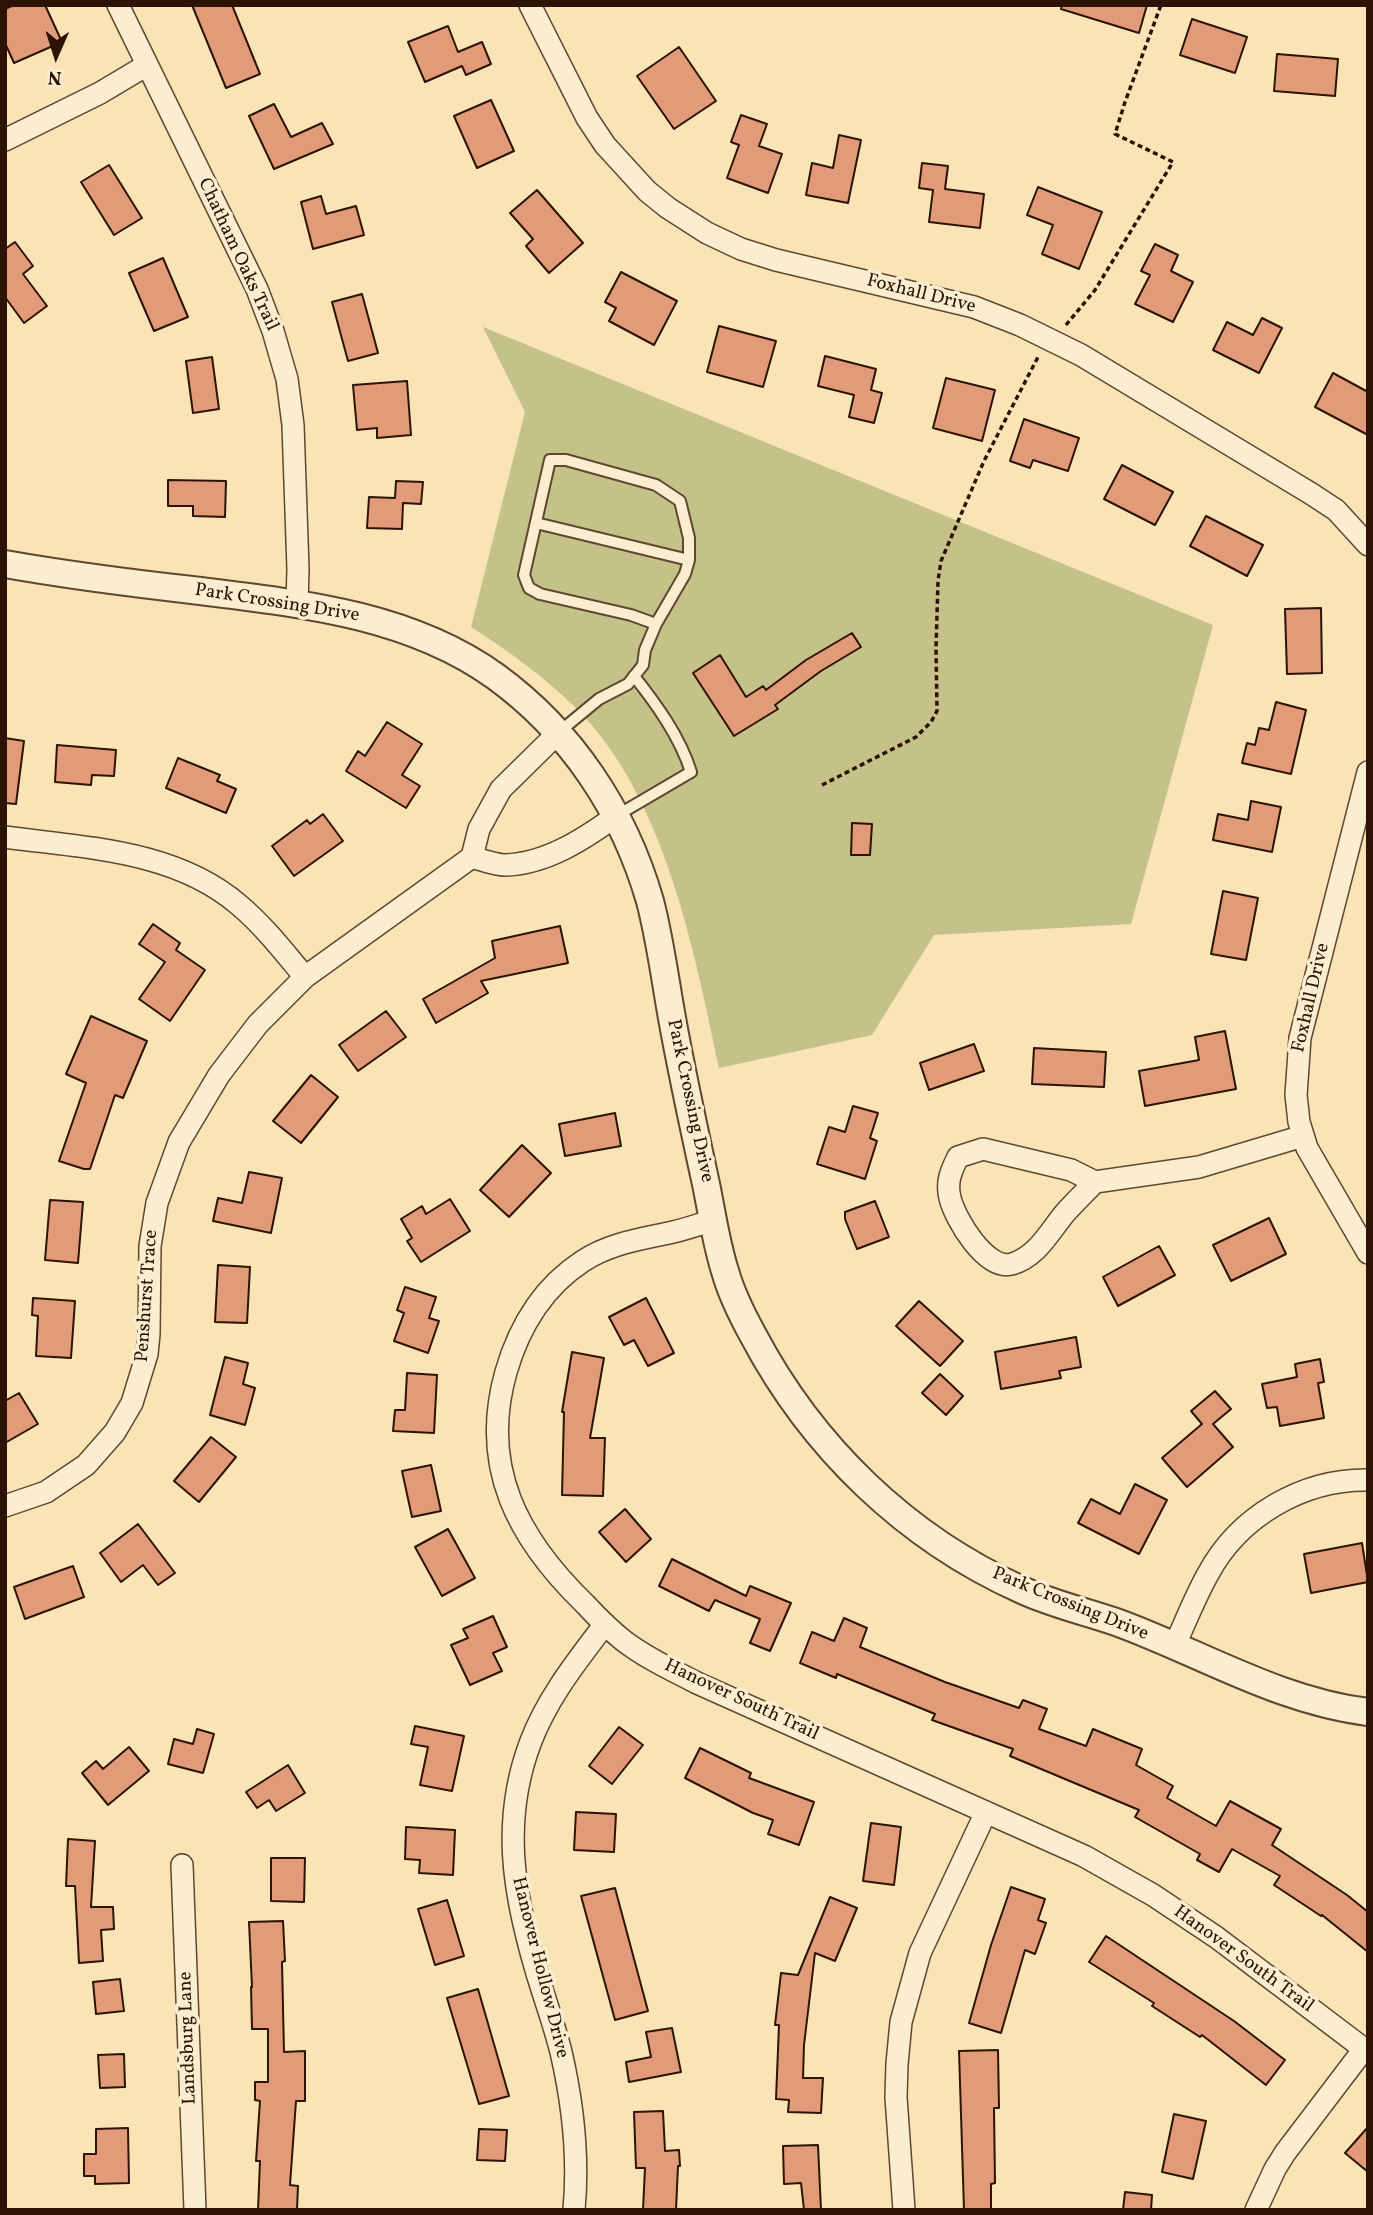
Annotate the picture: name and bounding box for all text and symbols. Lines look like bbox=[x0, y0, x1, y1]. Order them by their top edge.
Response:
north arrow bbox=[21, 21, 91, 91]
text: N bbox=[47, 64, 62, 90]
street label: Chatham Oaks Trail bbox=[192, 175, 282, 335]
street label: Foxhall Drive bbox=[864, 270, 978, 320]
street label: Park Crossing Drive bbox=[193, 580, 361, 628]
street label: Foxhall Drive bbox=[1288, 941, 1336, 1055]
street label: Park Crossing Drive bbox=[661, 1017, 717, 1185]
street label: Penshurst Trace bbox=[132, 1229, 164, 1363]
street label: Park Crossing Drive bbox=[989, 1563, 1151, 1647]
street label: Hanover South Trail bbox=[660, 1655, 822, 1747]
street label: Hanover Hollow Drive bbox=[505, 1875, 573, 2061]
street label: Hanover South Trail bbox=[1168, 1901, 1318, 2019]
street label: Landsburg Lane bbox=[175, 1971, 203, 2105]

